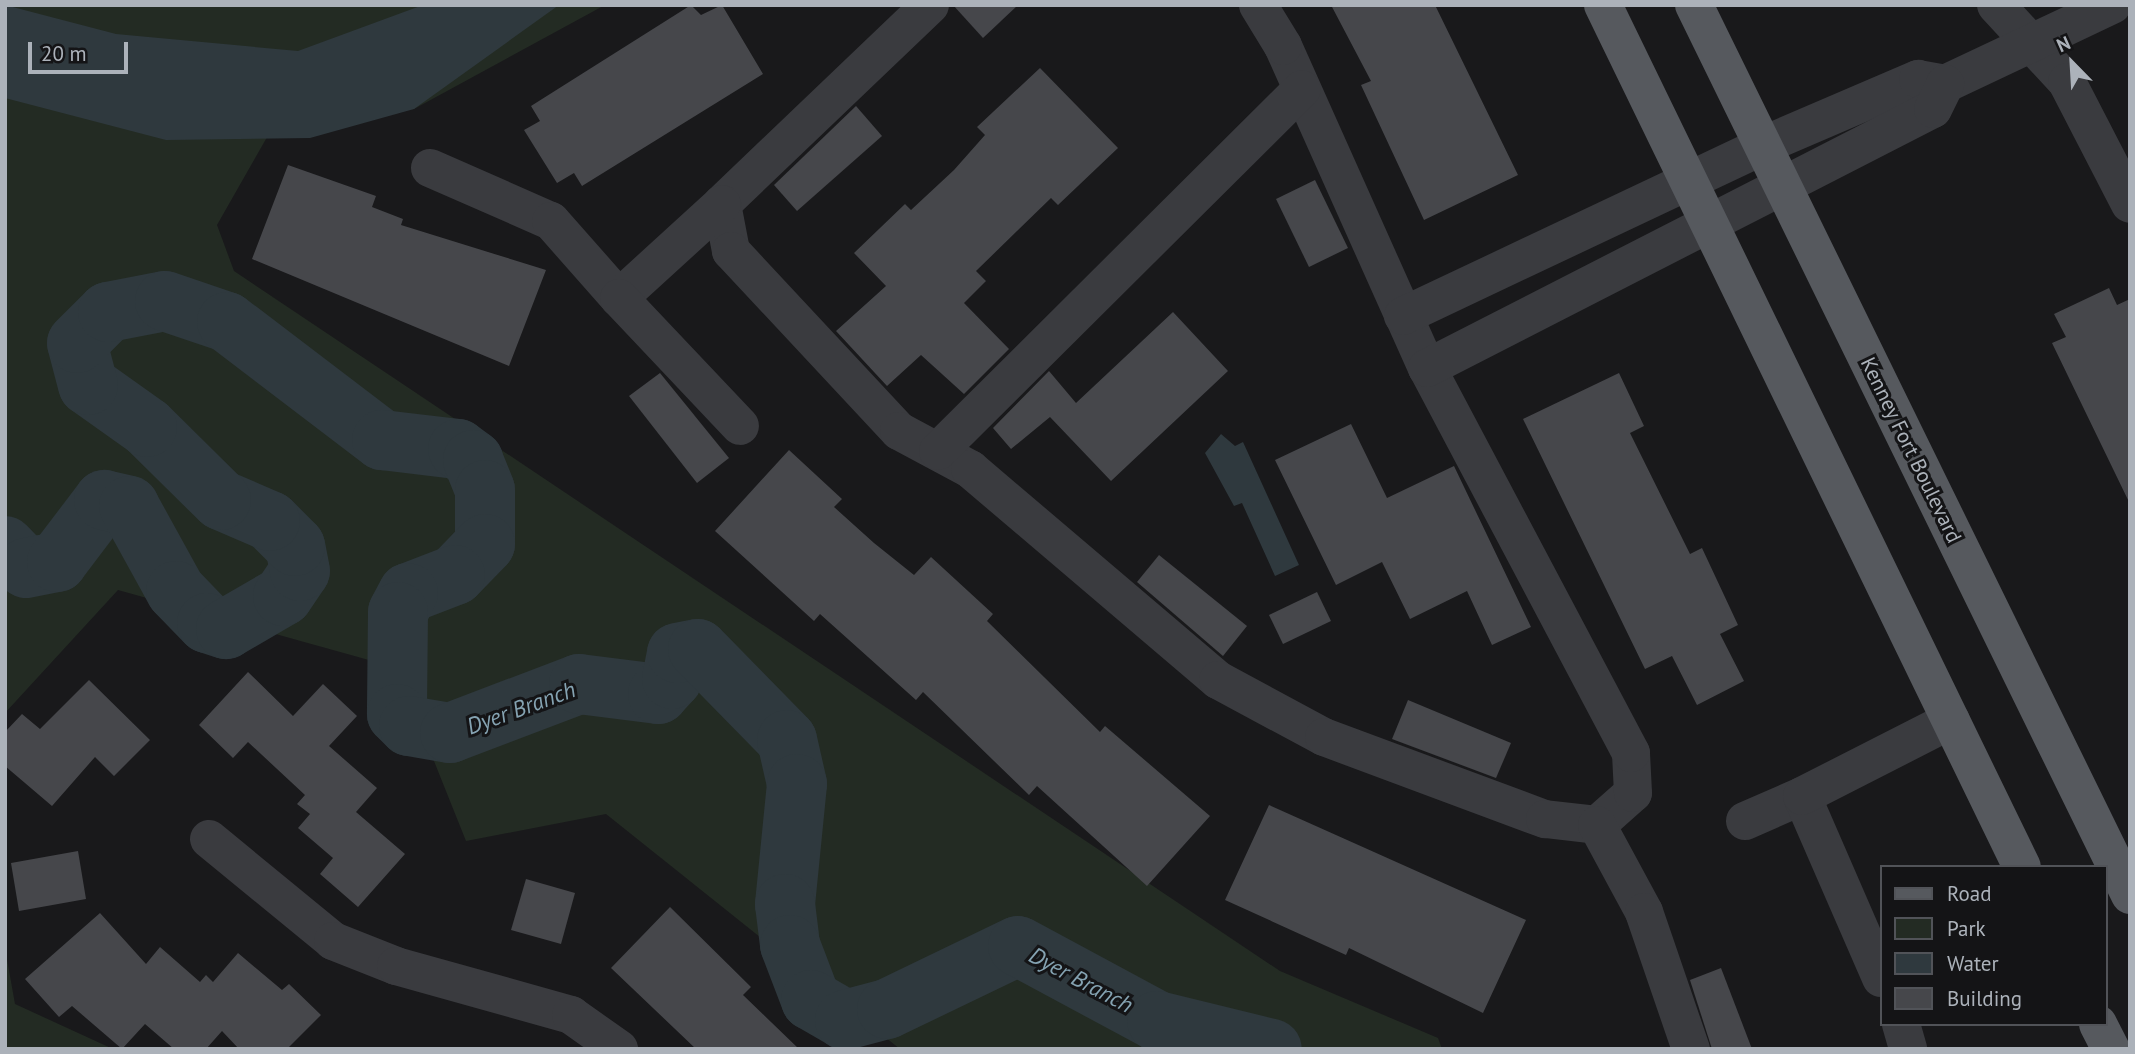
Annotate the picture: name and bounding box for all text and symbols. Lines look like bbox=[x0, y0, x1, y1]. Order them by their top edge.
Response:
scale bar bbox=[32, 28, 131, 72]
north arrow bbox=[2037, 28, 2107, 98]
text: N bbox=[2053, 30, 2074, 57]
text: 20 m bbox=[41, 40, 87, 67]
street label: Kenney Fort Boulevard bbox=[1855, 353, 1967, 547]
water label: Dyer Branch bbox=[463, 676, 579, 740]
legend bbox=[1880, 865, 2107, 1026]
text: Road bbox=[1947, 880, 1991, 907]
text: Park bbox=[1947, 915, 1986, 942]
water label: Dyer Branch bbox=[1024, 941, 1138, 1019]
text: Water bbox=[1947, 950, 1999, 977]
text: Building bbox=[1947, 985, 2022, 1012]

